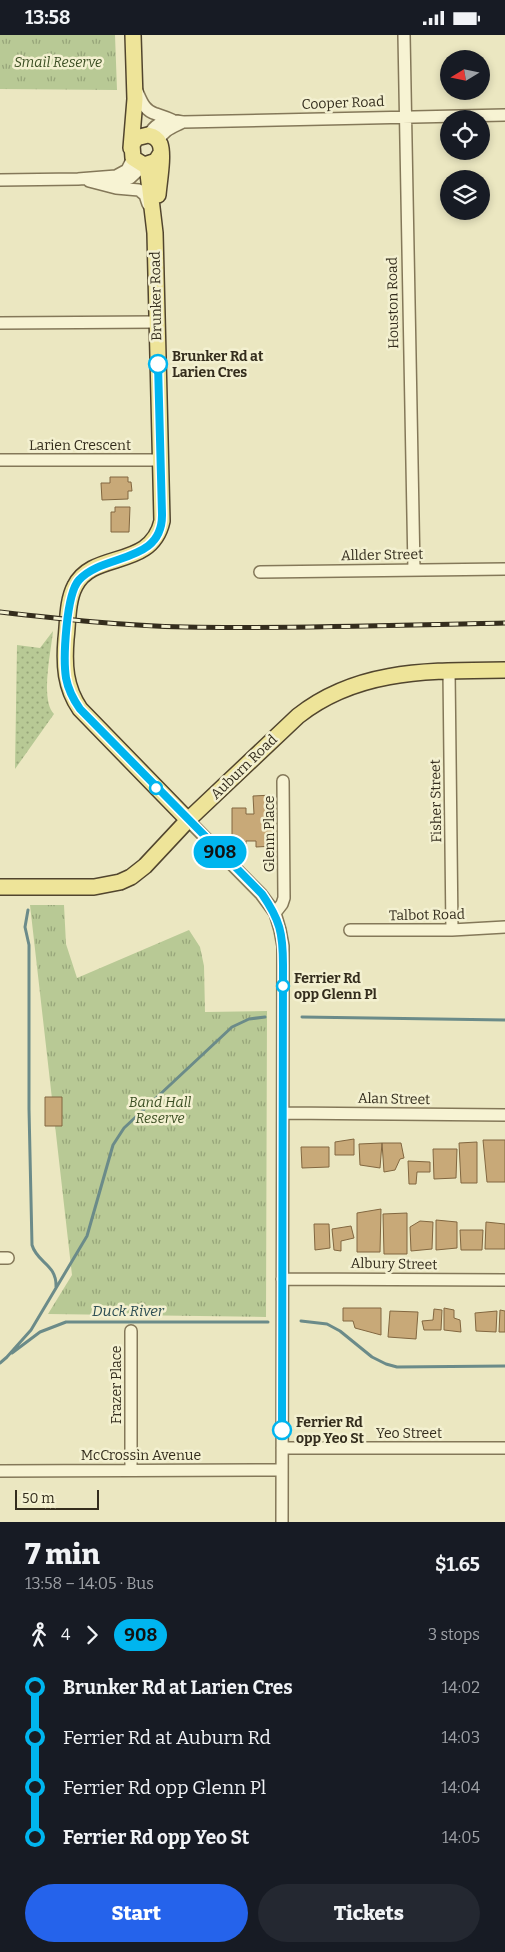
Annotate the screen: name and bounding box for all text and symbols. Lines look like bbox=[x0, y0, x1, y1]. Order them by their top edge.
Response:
text: 13:58 bbox=[25, 6, 70, 29]
north arrow bbox=[440, 50, 490, 100]
map controls bbox=[440, 50, 490, 220]
park label: Smail Reserve bbox=[14, 54, 102, 71]
street label: Cooper Road bbox=[301, 93, 385, 113]
button: locate bbox=[440, 110, 490, 160]
button: layers bbox=[440, 170, 490, 220]
street label: Brunker Road bbox=[147, 251, 165, 341]
street label: Houston Road bbox=[384, 257, 402, 349]
place label: Brunker Rd at Larien Cres bbox=[172, 348, 264, 381]
marker: Brunker Rd at Larien Cres bbox=[148, 354, 168, 374]
street label: Larien Crescent bbox=[29, 437, 131, 454]
street label: Allder Street bbox=[341, 546, 423, 564]
street label: Auburn Road bbox=[207, 731, 281, 803]
street label: Fisher Street bbox=[427, 759, 445, 843]
unlabelled marker bbox=[149, 781, 163, 795]
street label: Glenn Place bbox=[261, 796, 278, 872]
line badge: 908 bbox=[191, 836, 249, 868]
text: 908 bbox=[204, 841, 236, 863]
street label: Talbot Road bbox=[389, 906, 465, 924]
place label: Ferrier Rd opp Glenn Pl bbox=[294, 970, 378, 1003]
marker: Ferrier Rd opp Glenn Pl bbox=[276, 979, 290, 993]
street label: Alan Street bbox=[358, 1090, 430, 1108]
park label: Band Hall Reserve bbox=[129, 1094, 192, 1127]
street label: Albury Street bbox=[351, 1255, 437, 1273]
water label: Duck River bbox=[92, 1302, 165, 1320]
street label: Frazer Place bbox=[108, 1346, 125, 1424]
place label: Ferrier Rd opp Yeo St bbox=[296, 1414, 364, 1447]
marker: Ferrier Rd opp Yeo St bbox=[272, 1420, 292, 1440]
street label: Yeo Street bbox=[376, 1425, 442, 1442]
street label: McCrossin Avenue bbox=[81, 1447, 201, 1464]
scale bar bbox=[15, 1487, 99, 1510]
text: 50 m bbox=[22, 1490, 55, 1507]
text: 7 min bbox=[25, 1538, 99, 1571]
text: $1.65 bbox=[435, 1553, 480, 1576]
text: 13:58 – 14:05 · Bus bbox=[25, 1574, 154, 1593]
icon: walk bbox=[25, 1621, 53, 1649]
icon: forward bbox=[78, 1621, 106, 1649]
text: 908 bbox=[124, 1624, 157, 1646]
text: 4 bbox=[61, 1625, 70, 1644]
text: 3 stops bbox=[428, 1625, 480, 1644]
text: Brunker Rd at Larien Cres bbox=[63, 1676, 293, 1699]
text: 14:02 bbox=[442, 1678, 480, 1697]
text: Ferrier Rd at Auburn Rd bbox=[63, 1726, 271, 1749]
text: 14:03 bbox=[441, 1728, 480, 1747]
text: Ferrier Rd opp Glenn Pl bbox=[63, 1776, 266, 1799]
text: 14:04 bbox=[441, 1778, 480, 1797]
text: Ferrier Rd opp Yeo St bbox=[63, 1826, 249, 1849]
text: 14:05 bbox=[442, 1828, 480, 1847]
button: Start bbox=[25, 1884, 248, 1942]
button: Tickets bbox=[258, 1884, 480, 1942]

